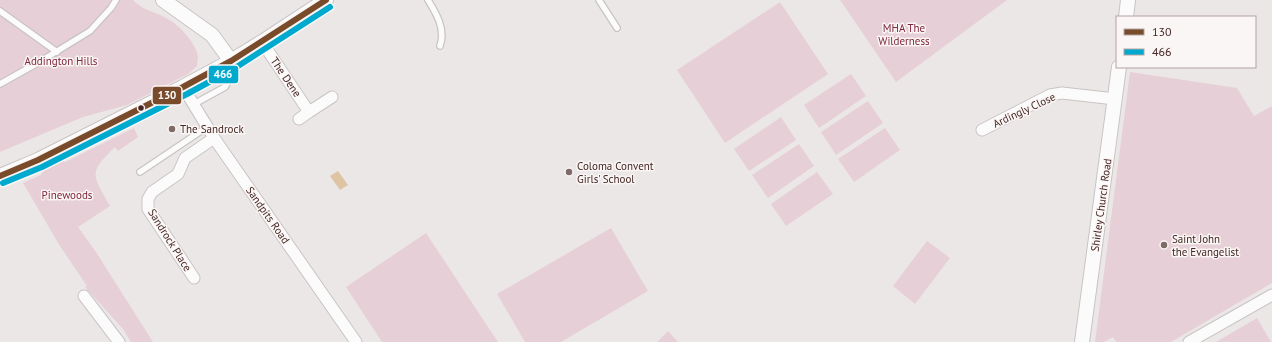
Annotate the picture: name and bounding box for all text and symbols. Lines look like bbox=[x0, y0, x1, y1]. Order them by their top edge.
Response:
legend bbox=[1116, 16, 1256, 68]
park label: MHA The Wilderness bbox=[878, 21, 930, 48]
text: 130 bbox=[1152, 24, 1172, 39]
text: 466 bbox=[1152, 44, 1172, 59]
park label: Addington Hills bbox=[25, 54, 98, 68]
street label: The Dene bbox=[268, 54, 305, 100]
line badge: 466 bbox=[208, 65, 239, 84]
text: 466 bbox=[214, 67, 232, 81]
line badge: 130 bbox=[152, 86, 182, 105]
text: 130 bbox=[158, 88, 176, 102]
street label: Ardingly Close bbox=[990, 89, 1058, 131]
unlabelled marker bbox=[136, 103, 146, 113]
place label: The Sandrock bbox=[180, 122, 244, 136]
marker: The Sandrock bbox=[167, 124, 177, 134]
street label: Shirley Church Road bbox=[1088, 157, 1114, 252]
place label: Coloma Convent Girls' School bbox=[577, 159, 654, 186]
marker: Coloma Convent Girls' School bbox=[564, 167, 574, 177]
street label: Sandpits Road bbox=[243, 184, 293, 246]
park label: Pinewoods bbox=[42, 188, 93, 202]
street label: Sandrock Place bbox=[145, 206, 195, 274]
place label: Saint John the Evangelist bbox=[1172, 232, 1239, 259]
marker: Saint John the Evangelist bbox=[1159, 240, 1169, 250]

